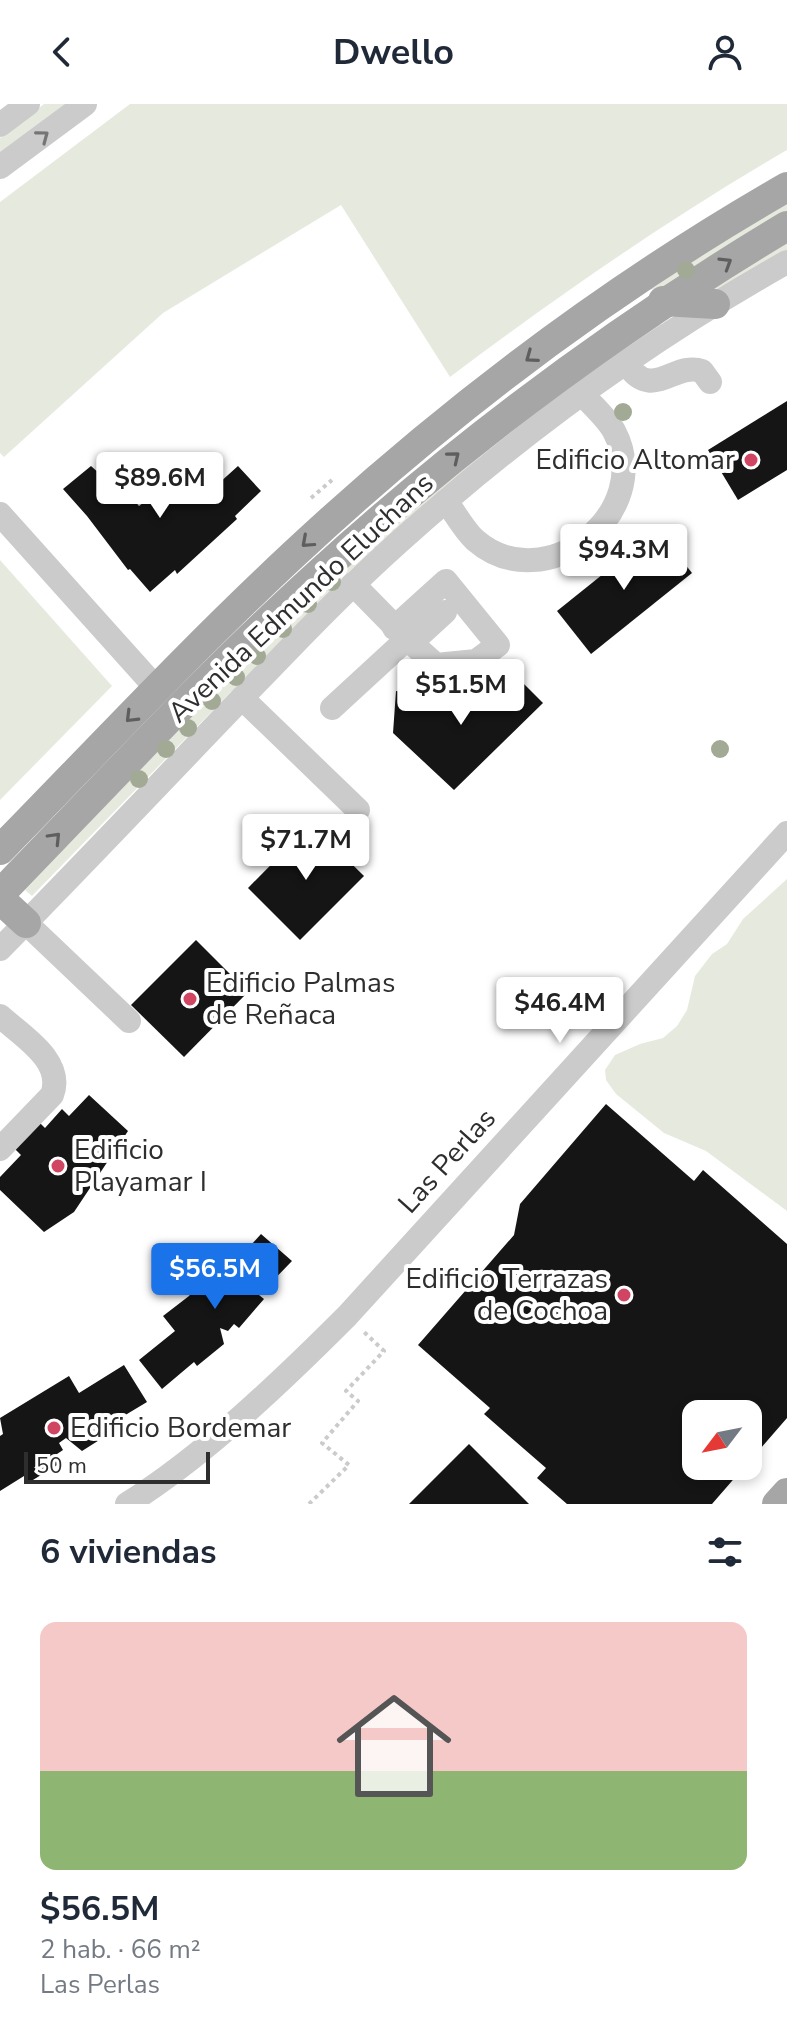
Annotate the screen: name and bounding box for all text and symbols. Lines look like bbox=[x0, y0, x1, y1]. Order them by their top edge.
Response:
text: Dwello bbox=[333, 28, 454, 77]
icon: back bbox=[40, 30, 84, 74]
icon: person bbox=[703, 30, 747, 74]
one-way arrow bbox=[34, 131, 48, 145]
one-way arrow bbox=[717, 258, 732, 273]
one-way arrow bbox=[525, 347, 539, 362]
place label: Edificio Altomar bbox=[536, 441, 735, 479]
marker: Edificio Altomar bbox=[742, 451, 760, 469]
pin: $89.6M bbox=[95, 452, 225, 520]
one-way arrow bbox=[445, 453, 460, 467]
text: $89.6M bbox=[114, 460, 206, 495]
street label: Avenida Edmundo Eluchans bbox=[160, 465, 442, 731]
pin: $94.3M bbox=[559, 524, 689, 592]
text: $94.3M bbox=[578, 532, 670, 567]
one-way arrow bbox=[302, 533, 317, 547]
pin: $51.5M bbox=[396, 659, 526, 727]
text: $51.5M bbox=[415, 667, 507, 702]
one-way arrow bbox=[126, 708, 140, 722]
pin: $71.7M bbox=[241, 814, 371, 882]
text: $71.7M bbox=[260, 822, 352, 857]
one-way arrow bbox=[45, 833, 60, 847]
place label: Edificio Palmas de Reñaca bbox=[206, 964, 395, 1034]
pin: $46.4M bbox=[495, 977, 625, 1045]
text: $46.4M bbox=[514, 985, 606, 1020]
marker: Edificio Palmas de Reñaca bbox=[181, 990, 199, 1008]
street label: Las Perlas bbox=[390, 1100, 504, 1222]
place label: Edificio Playamar I bbox=[74, 1131, 207, 1201]
marker: Edificio Playamar I bbox=[49, 1157, 67, 1175]
pin: $56.5M bbox=[150, 1243, 280, 1311]
text: $56.5M bbox=[169, 1251, 261, 1286]
place label: Edificio Terrazas de Cochoa bbox=[406, 1260, 608, 1330]
marker: Edificio Terrazas de Cochoa bbox=[615, 1286, 633, 1304]
north arrow bbox=[682, 1400, 762, 1480]
map controls bbox=[682, 1400, 762, 1480]
place label: Edificio Bordemar bbox=[70, 1409, 291, 1447]
marker: Edificio Bordemar bbox=[45, 1419, 63, 1437]
scale bar bbox=[24, 1448, 210, 1484]
text: 50 m bbox=[36, 1451, 87, 1481]
text: 6 viviendas bbox=[40, 1529, 217, 1575]
icon: filters bbox=[703, 1530, 747, 1574]
icon: home bbox=[322, 1674, 466, 1818]
text: $56.5M bbox=[40, 1886, 160, 1932]
text: 2 hab. · 66 m² bbox=[40, 1932, 201, 1967]
text: Las Perlas bbox=[40, 1967, 160, 2002]

